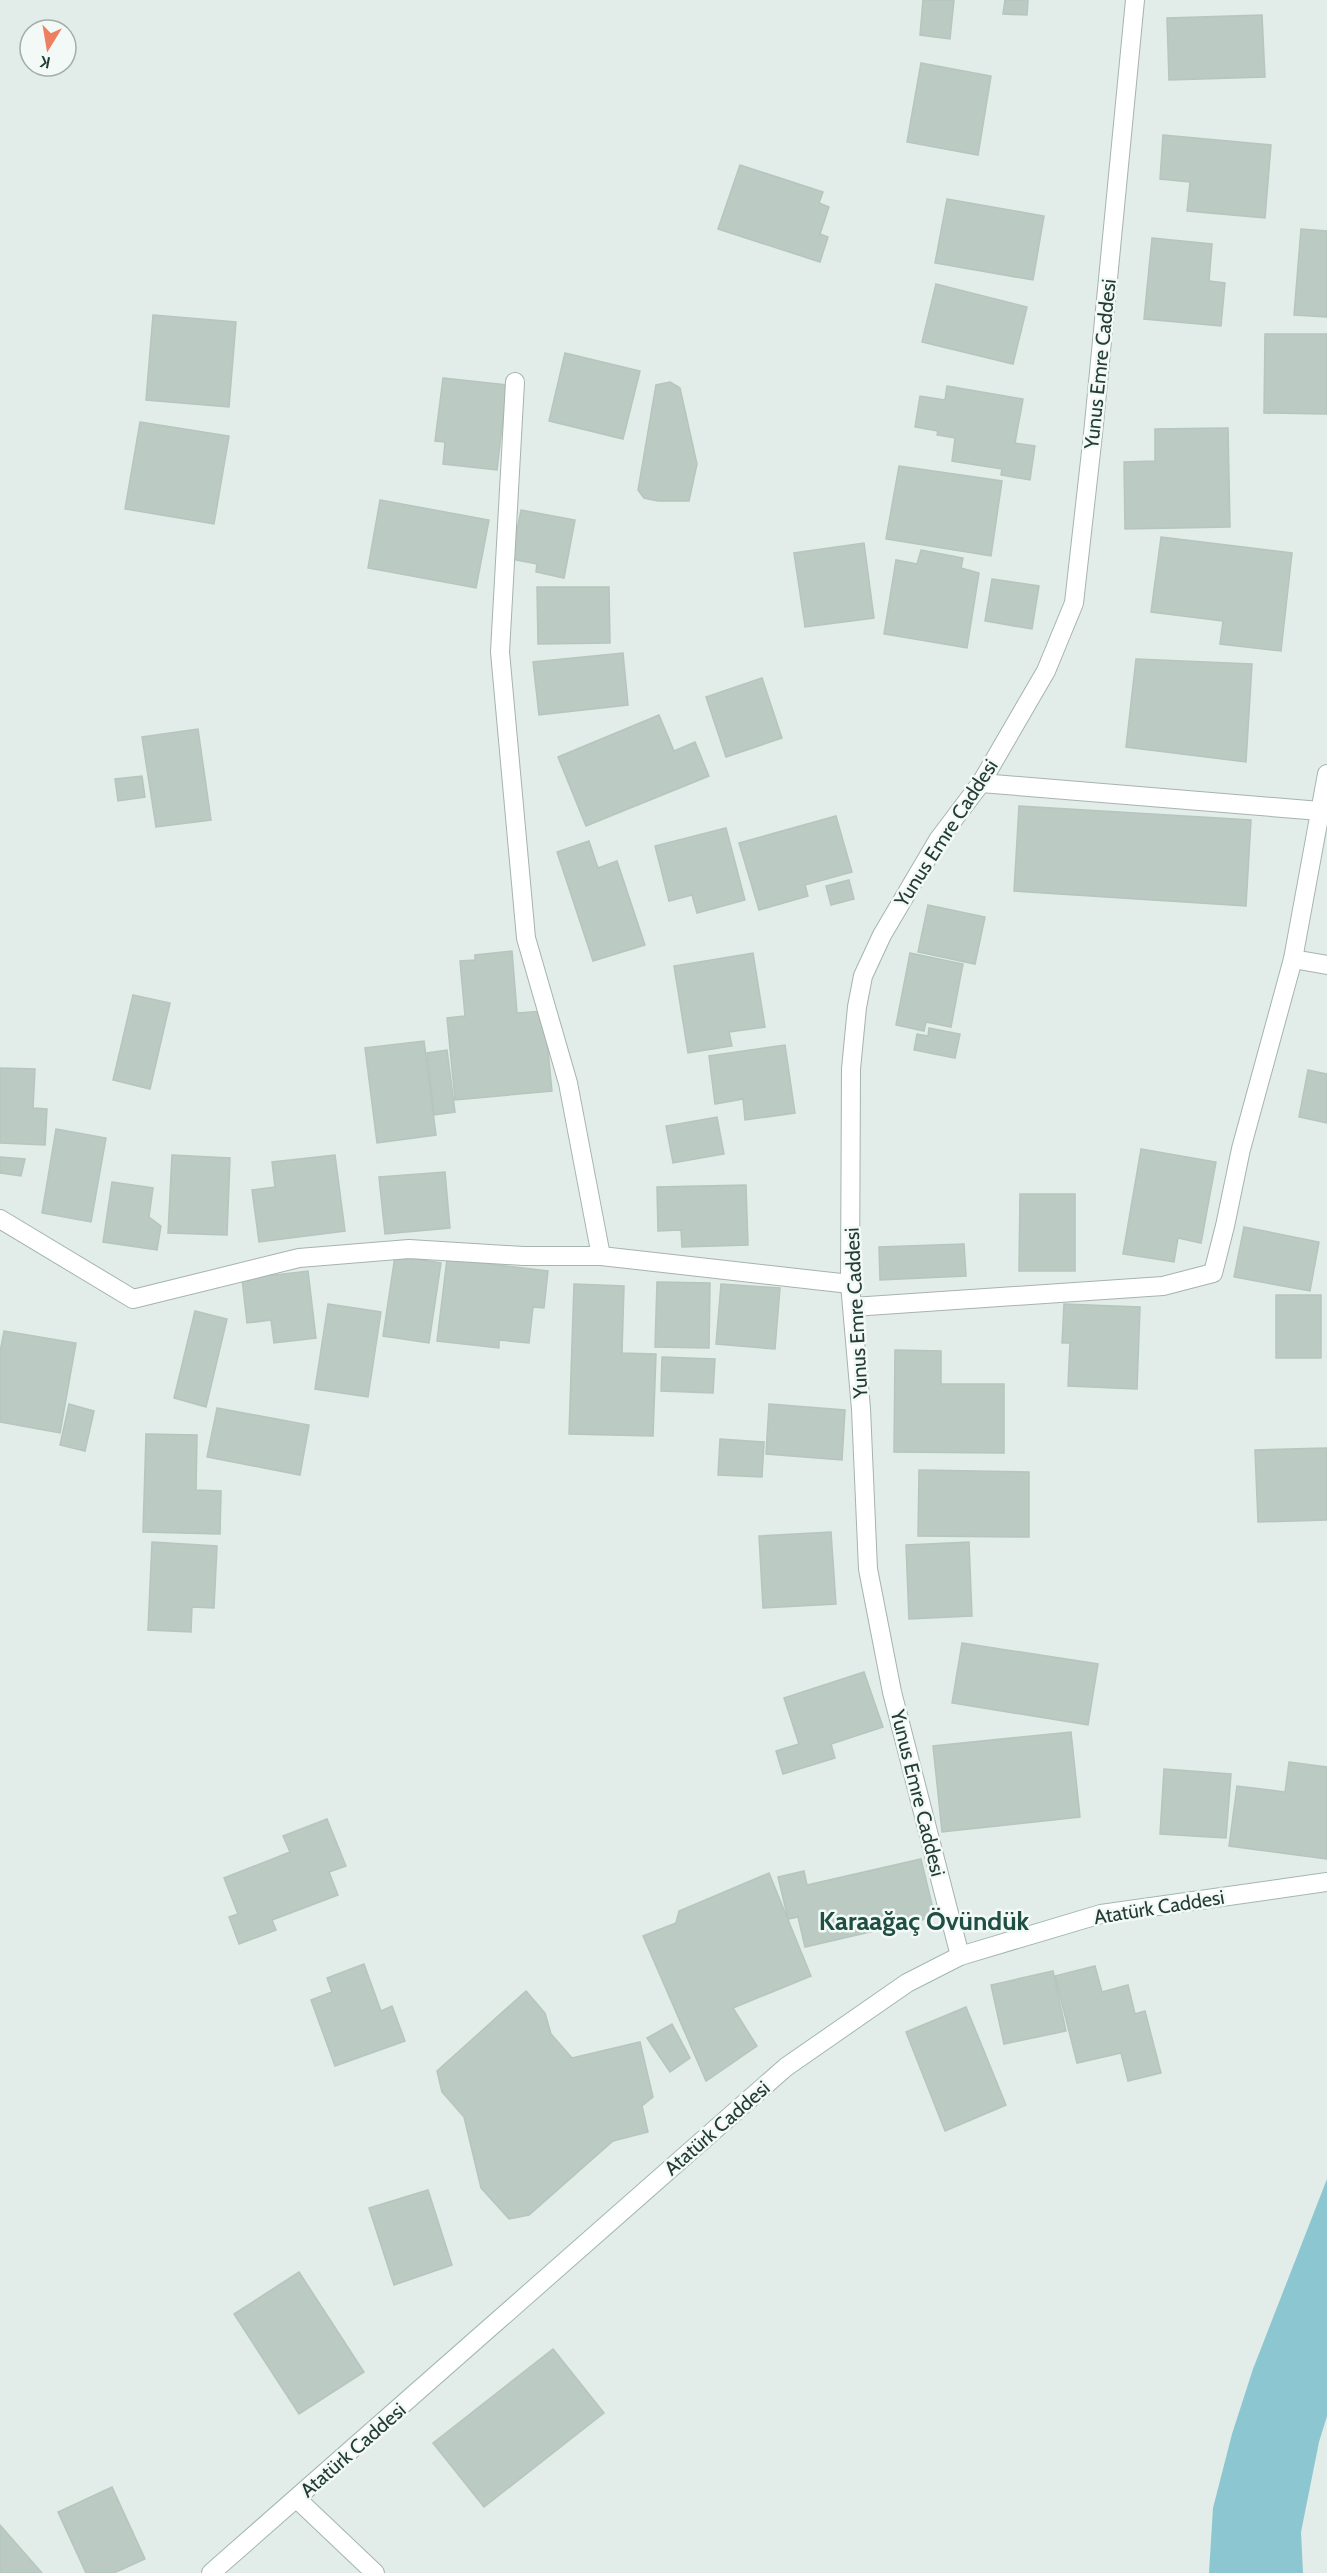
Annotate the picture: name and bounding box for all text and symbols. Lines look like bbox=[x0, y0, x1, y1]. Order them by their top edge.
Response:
north arrow bbox=[18, 18, 78, 78]
text: K bbox=[38, 52, 52, 73]
street label: Yunus Emre Caddesi bbox=[1079, 278, 1121, 451]
street label: Yunus Emre Caddesi bbox=[889, 755, 1003, 912]
street label: Yunus Emre Caddesi bbox=[840, 1227, 873, 1400]
street label: Yunus Emre Caddesi bbox=[885, 1706, 950, 1879]
street label: Atatürk Caddesi bbox=[1092, 1885, 1226, 1929]
district label: Karaağaç Övündük bbox=[819, 1905, 1030, 1937]
street label: Atatürk Caddesi bbox=[659, 2076, 775, 2180]
street label: Atatürk Caddesi bbox=[295, 2398, 411, 2502]

